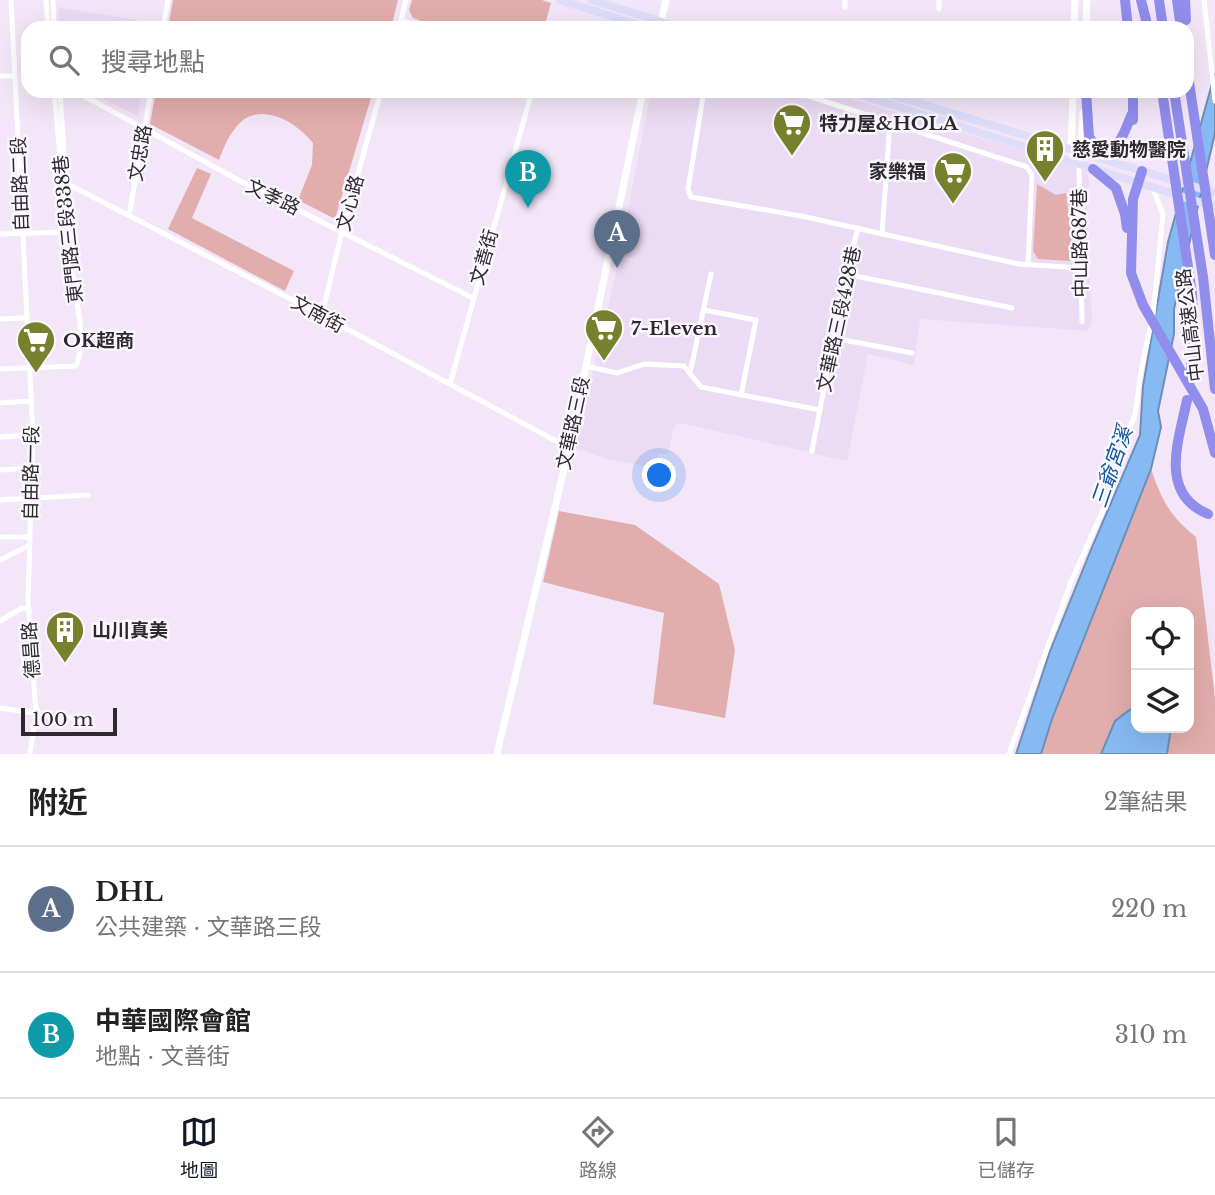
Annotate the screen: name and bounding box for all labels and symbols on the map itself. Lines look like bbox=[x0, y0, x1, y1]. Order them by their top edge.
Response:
supermarket icon: 特力屋&HOLA bbox=[771, 102, 813, 157]
place label: 特力屋&HOLA bbox=[819, 112, 959, 135]
street label: 文忠路 bbox=[124, 123, 156, 183]
building icon: 慈愛動物醫院 bbox=[1024, 128, 1066, 183]
street label: 自由路二段 bbox=[7, 136, 33, 232]
place label: 慈愛動物醫院 bbox=[1072, 138, 1186, 161]
pin: B bbox=[505, 150, 551, 208]
supermarket icon: 家樂福 bbox=[932, 150, 974, 205]
street label: 東門路三段338巷 bbox=[49, 154, 87, 304]
place label: 家樂福 bbox=[869, 160, 926, 183]
street label: 文心路 bbox=[332, 172, 368, 234]
street label: 文孝路 bbox=[242, 174, 304, 220]
street label: 中山路687巷 bbox=[1068, 188, 1092, 298]
pin: A bbox=[594, 210, 640, 268]
street label: 文善街 bbox=[465, 226, 503, 288]
street label: 文華路三段428巷 bbox=[812, 244, 866, 394]
street label: 中山高速公路 bbox=[1172, 267, 1208, 383]
street label: 文南街 bbox=[287, 290, 349, 338]
supermarket icon: 7-Eleven bbox=[583, 307, 625, 362]
place label: 7-Eleven bbox=[631, 317, 718, 340]
supermarket icon: OK超商 bbox=[15, 319, 57, 374]
place label: OK超商 bbox=[63, 329, 134, 352]
street label: 文華路三段 bbox=[552, 374, 594, 472]
water label: 三爺宮溪 bbox=[1086, 420, 1139, 511]
street label: 自由路一段 bbox=[19, 425, 43, 521]
your location bbox=[642, 458, 676, 492]
building icon: 山川真美 bbox=[44, 609, 86, 664]
place label: 山川真美 bbox=[92, 619, 168, 642]
street label: 德昌路 bbox=[18, 621, 44, 679]
scale bar bbox=[21, 705, 117, 737]

